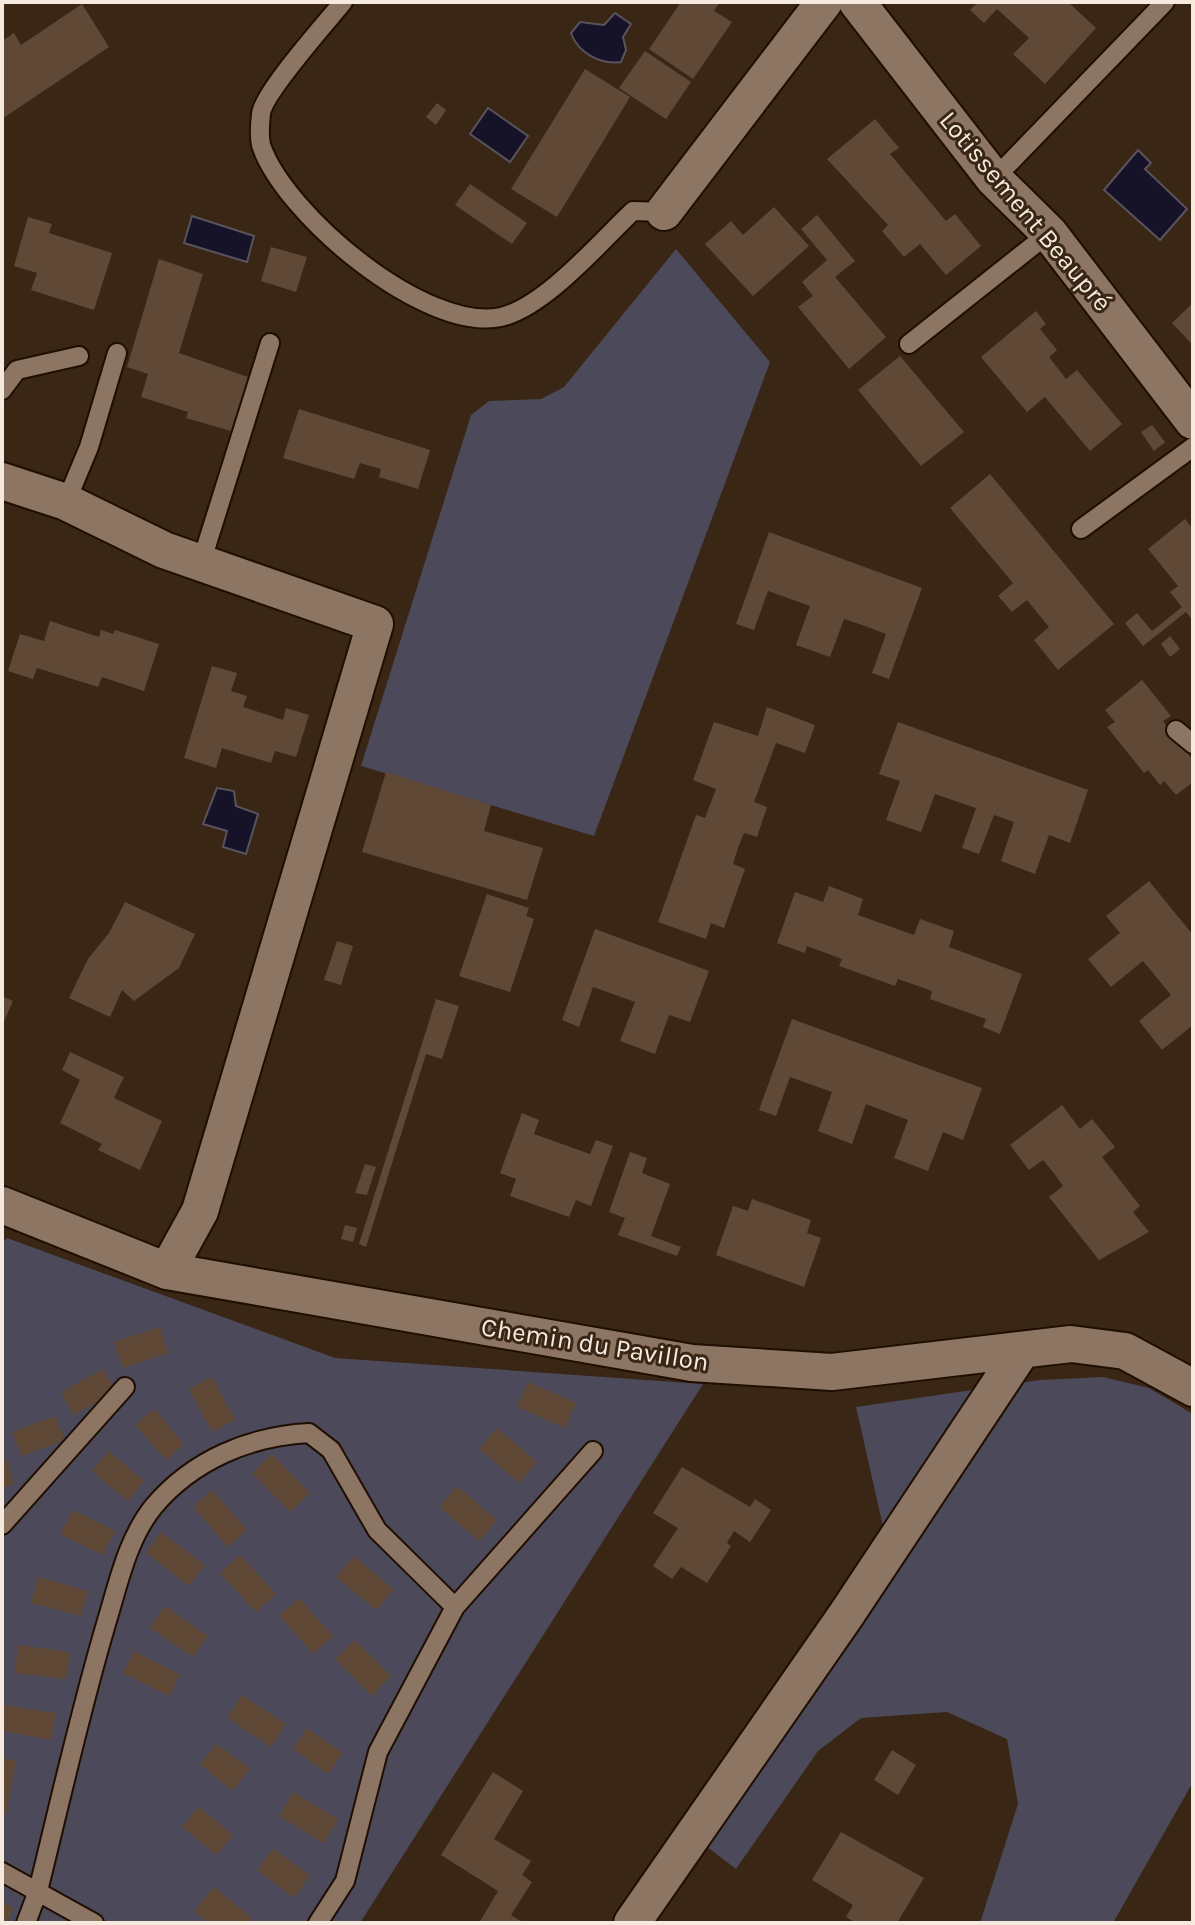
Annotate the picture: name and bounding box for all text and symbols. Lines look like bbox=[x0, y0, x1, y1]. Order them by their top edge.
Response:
street label: Lotissement Beaupré bbox=[933, 105, 1118, 318]
street label: Chemin du Pavillon bbox=[479, 1311, 711, 1378]

